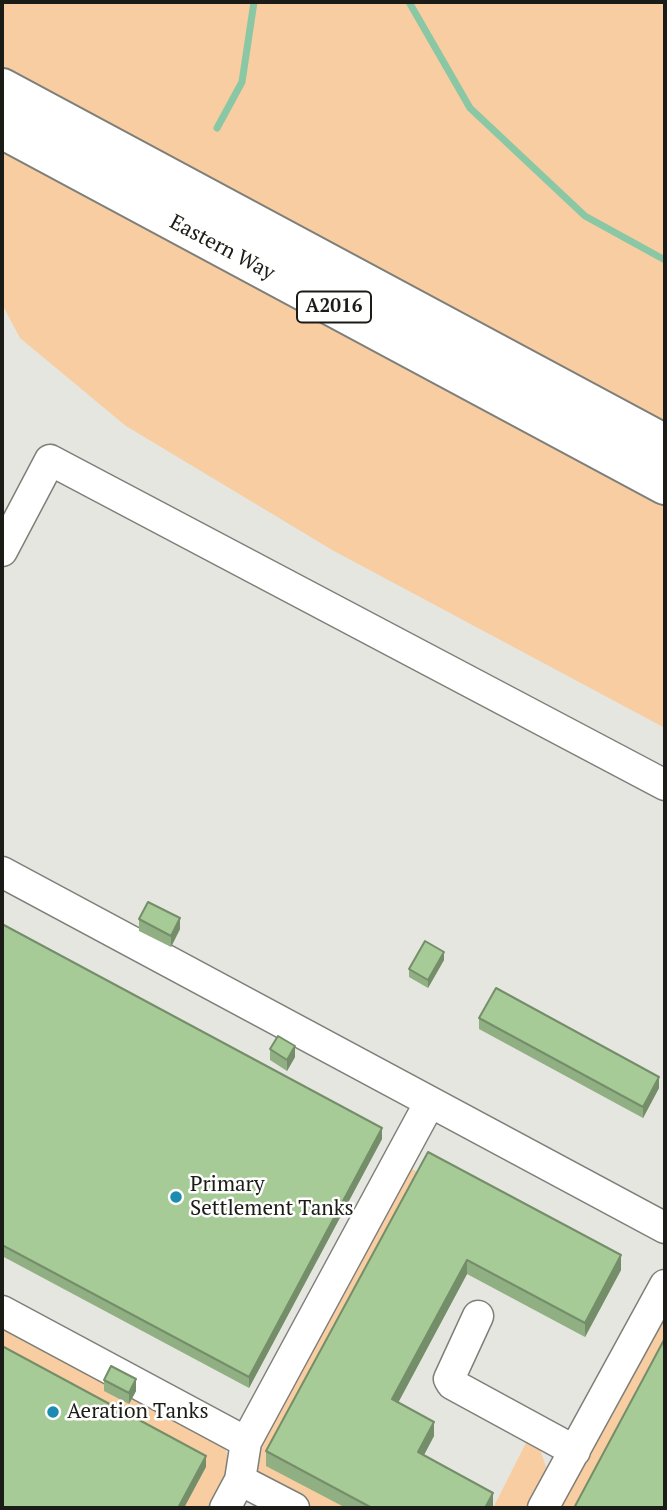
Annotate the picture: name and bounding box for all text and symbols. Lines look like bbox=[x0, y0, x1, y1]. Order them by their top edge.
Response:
street label: Eastern Way bbox=[165, 210, 279, 286]
road number: A2016 bbox=[297, 292, 371, 322]
place label: Primary Settlement Tanks bbox=[190, 1172, 354, 1222]
marker: Primary Settlement Tanks bbox=[168, 1189, 184, 1205]
place label: Aeration Tanks bbox=[67, 1399, 208, 1425]
marker: Aeration Tanks bbox=[45, 1404, 61, 1420]

